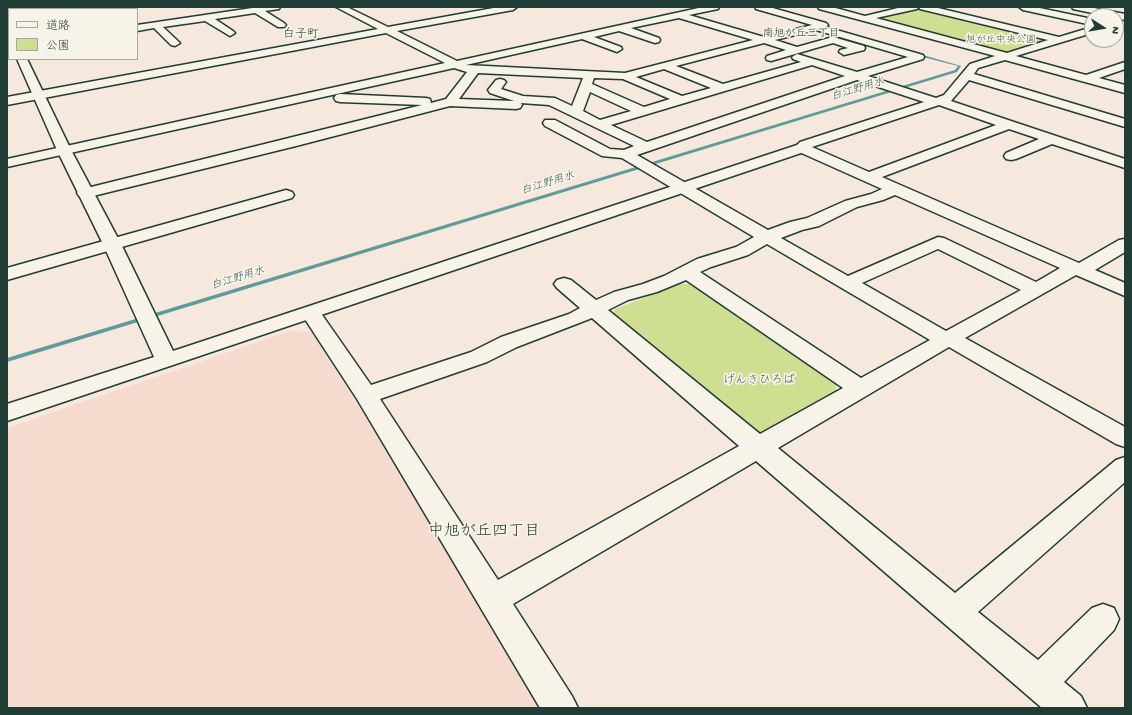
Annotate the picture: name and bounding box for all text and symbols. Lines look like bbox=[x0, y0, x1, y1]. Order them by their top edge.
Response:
legend bbox=[8, 8, 138, 60]
north arrow bbox=[1084, 8, 1124, 48]
text: 道路 bbox=[46, 20, 70, 34]
text: N bbox=[1108, 26, 1121, 35]
district label: 南旭が丘三丁目 bbox=[763, 27, 839, 41]
district label: 白子町 bbox=[283, 28, 319, 42]
park label: 旭が丘中央公園 bbox=[966, 34, 1036, 46]
text: 公園 bbox=[46, 40, 70, 54]
water label: 白江野用水 bbox=[830, 76, 886, 104]
water label: 白江野用水 bbox=[520, 170, 576, 198]
water label: 白江野用水 bbox=[210, 265, 266, 293]
park label: げんきひろば bbox=[723, 374, 795, 388]
district label: 中旭が丘四丁目 bbox=[428, 523, 540, 543]

